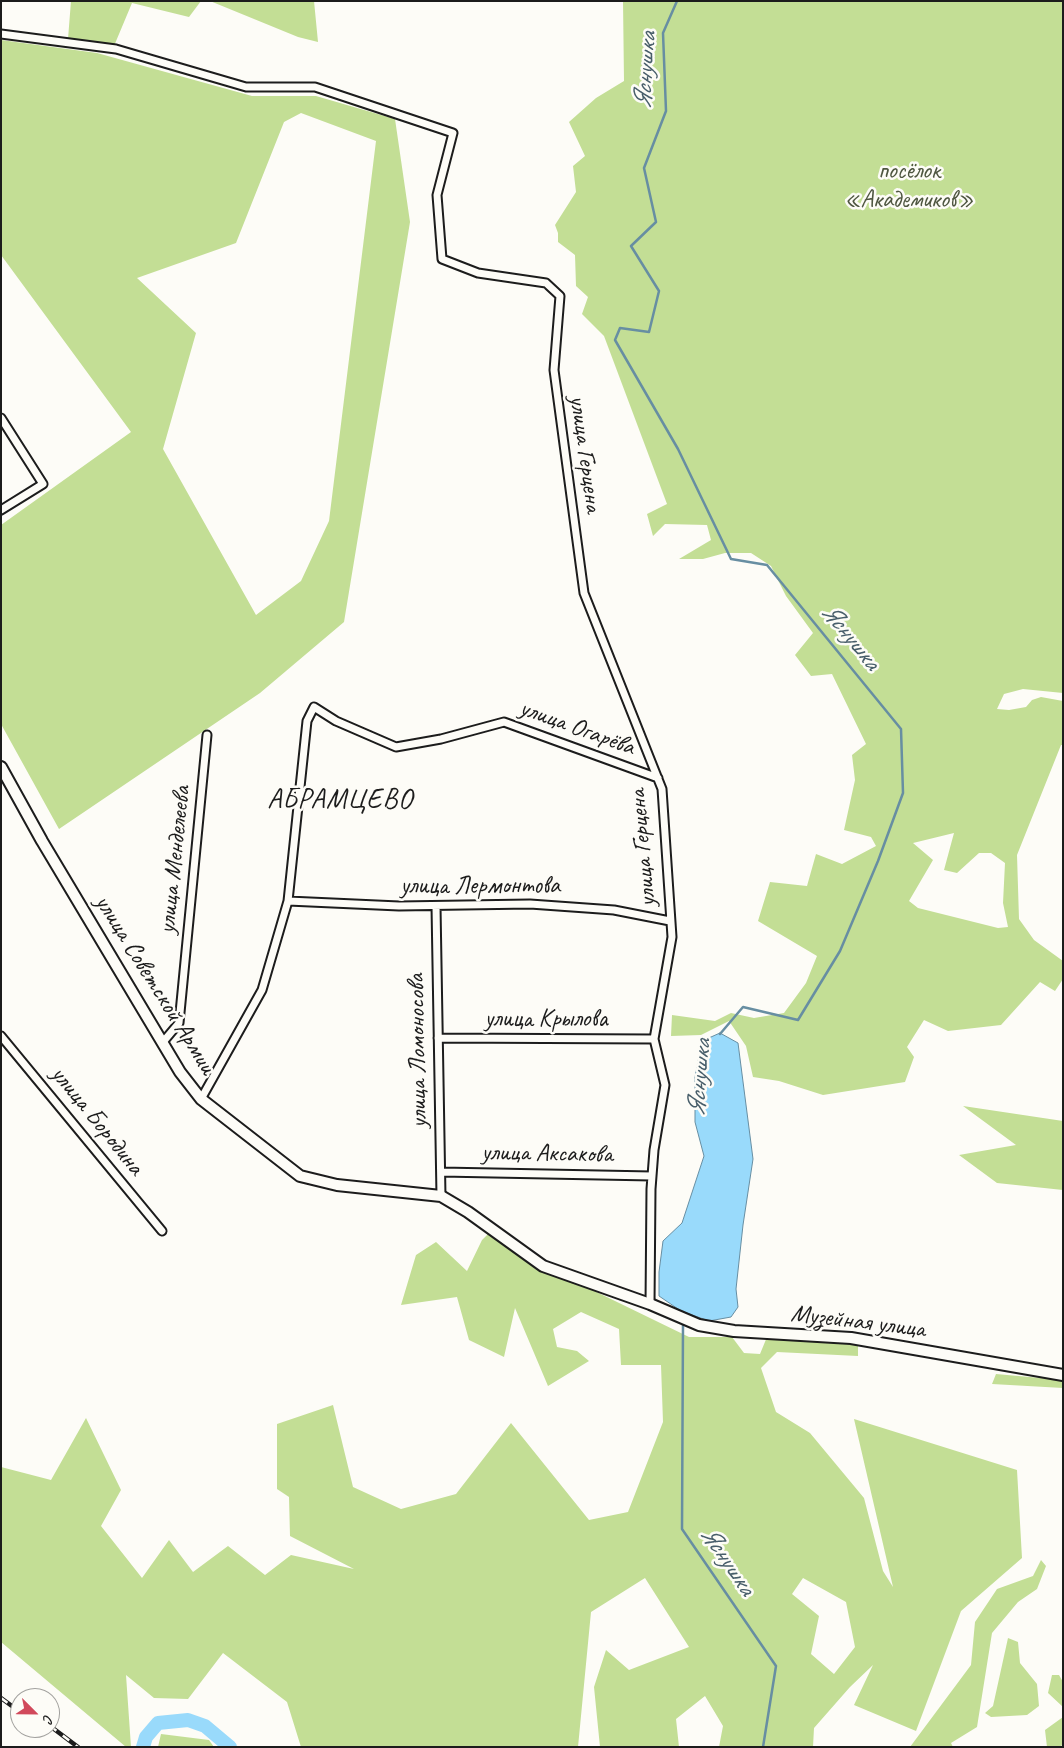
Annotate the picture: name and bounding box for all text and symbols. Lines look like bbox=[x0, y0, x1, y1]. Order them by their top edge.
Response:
water label: Яснушка bbox=[628, 32, 664, 110]
park label: посёлок «Академиков» bbox=[844, 156, 974, 215]
street label: улица Герцена bbox=[562, 394, 608, 514]
water label: Яснушка bbox=[814, 597, 886, 677]
street label: улица Огарёва bbox=[515, 693, 639, 763]
district label: АБРАМЦЕВО bbox=[266, 784, 414, 818]
street label: улица Менделеева bbox=[152, 785, 198, 935]
street label: улица Герцена bbox=[623, 788, 663, 908]
street label: улица Лермонтова bbox=[400, 871, 560, 901]
street label: улица Советской Армии bbox=[88, 890, 222, 1080]
street label: улица Ломоносова bbox=[402, 974, 434, 1128]
street label: улица Крылова bbox=[484, 1004, 608, 1034]
water label: Яснушка bbox=[681, 1038, 719, 1118]
street label: улица Бородина bbox=[44, 1060, 150, 1182]
street label: улица Аксакова bbox=[481, 1138, 613, 1170]
street label: Музейная улица bbox=[789, 1299, 927, 1345]
water label: Яснушка bbox=[693, 1520, 761, 1602]
north arrow bbox=[10, 1688, 60, 1738]
text: С bbox=[39, 1712, 58, 1725]

